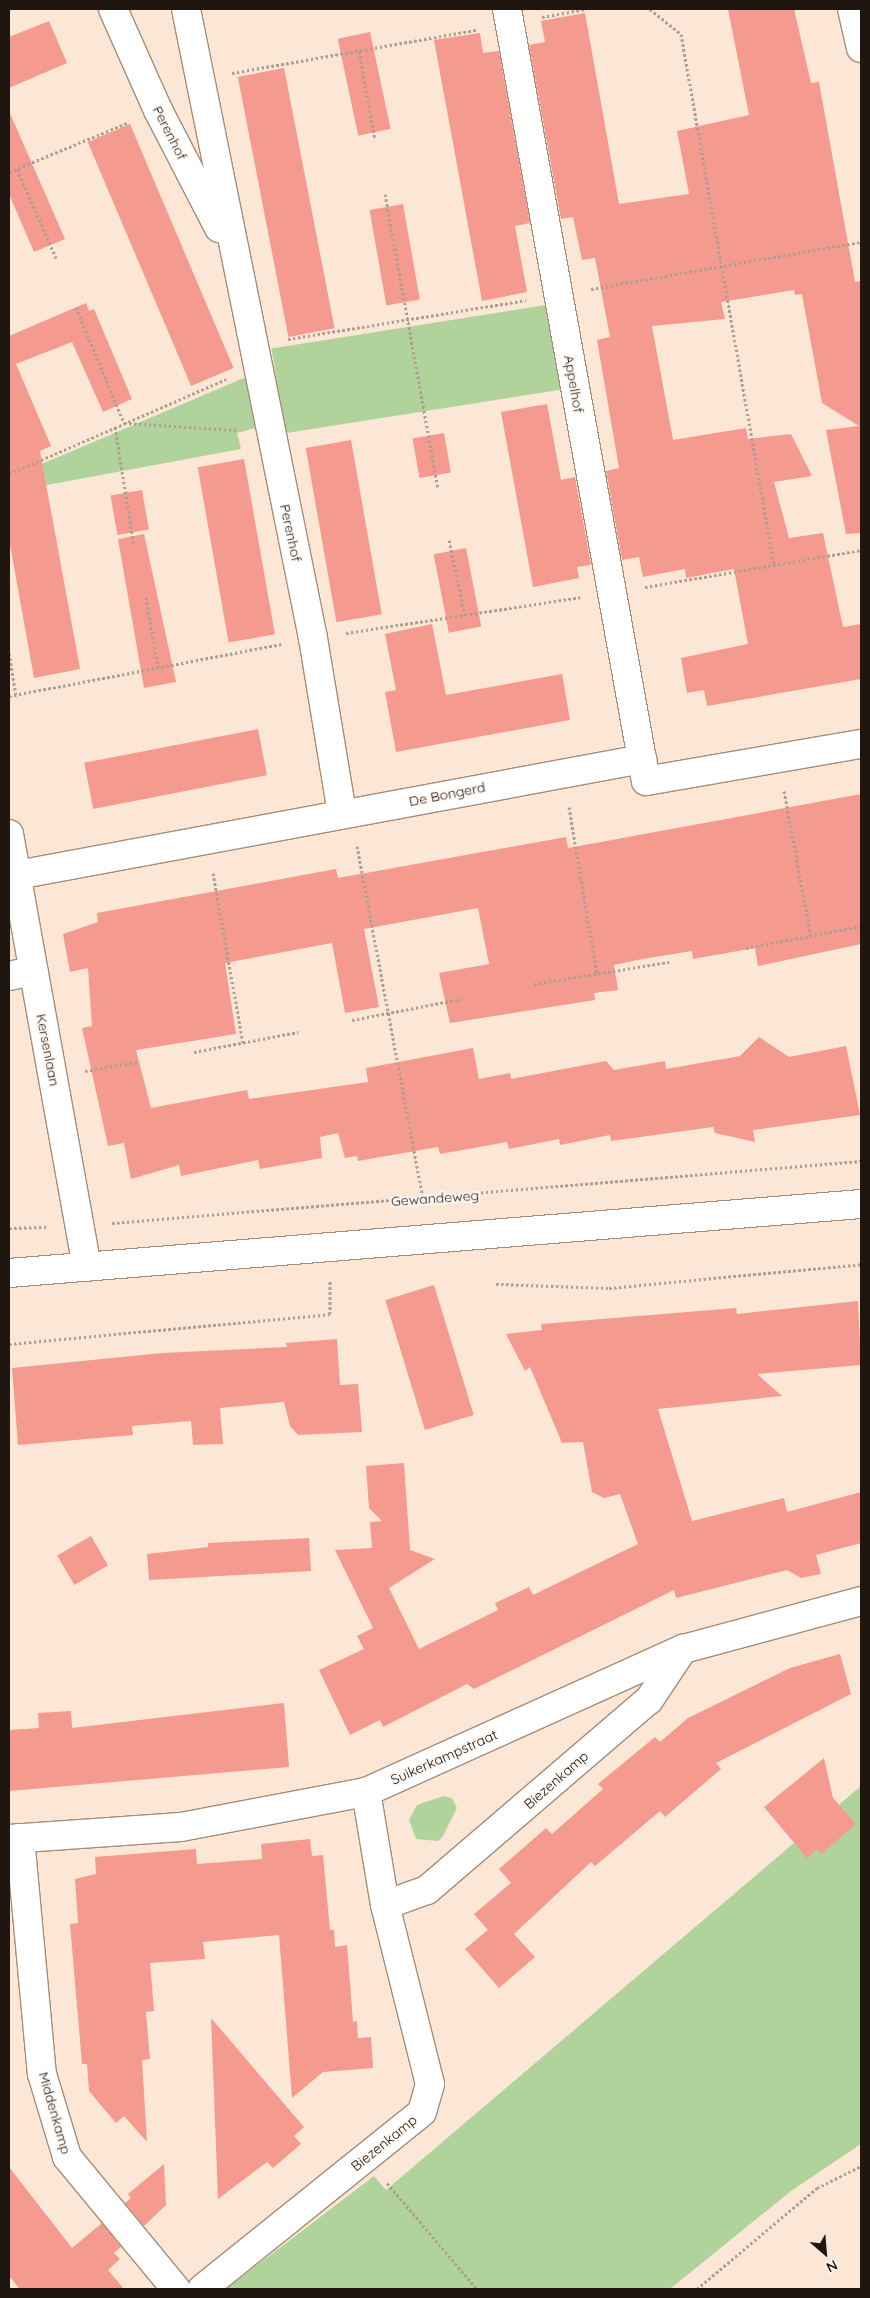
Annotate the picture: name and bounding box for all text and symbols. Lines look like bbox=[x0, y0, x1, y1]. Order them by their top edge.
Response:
street label: Perenhof bbox=[149, 103, 191, 163]
street label: Appelhof bbox=[561, 354, 587, 414]
street label: Perenhof bbox=[277, 503, 305, 563]
street label: De Bongerd bbox=[407, 778, 487, 810]
street label: Kersenlaan bbox=[33, 1012, 63, 1088]
street label: Gewandeweg bbox=[390, 1187, 480, 1209]
street label: Suikerkampstraat bbox=[388, 1726, 500, 1788]
street label: Biezenkamp bbox=[520, 1747, 592, 1813]
street label: Middenkamp bbox=[35, 2070, 75, 2156]
street label: Biezenkamp bbox=[348, 2111, 420, 2175]
north arrow bbox=[800, 2228, 850, 2278]
text: N bbox=[823, 2256, 840, 2277]

